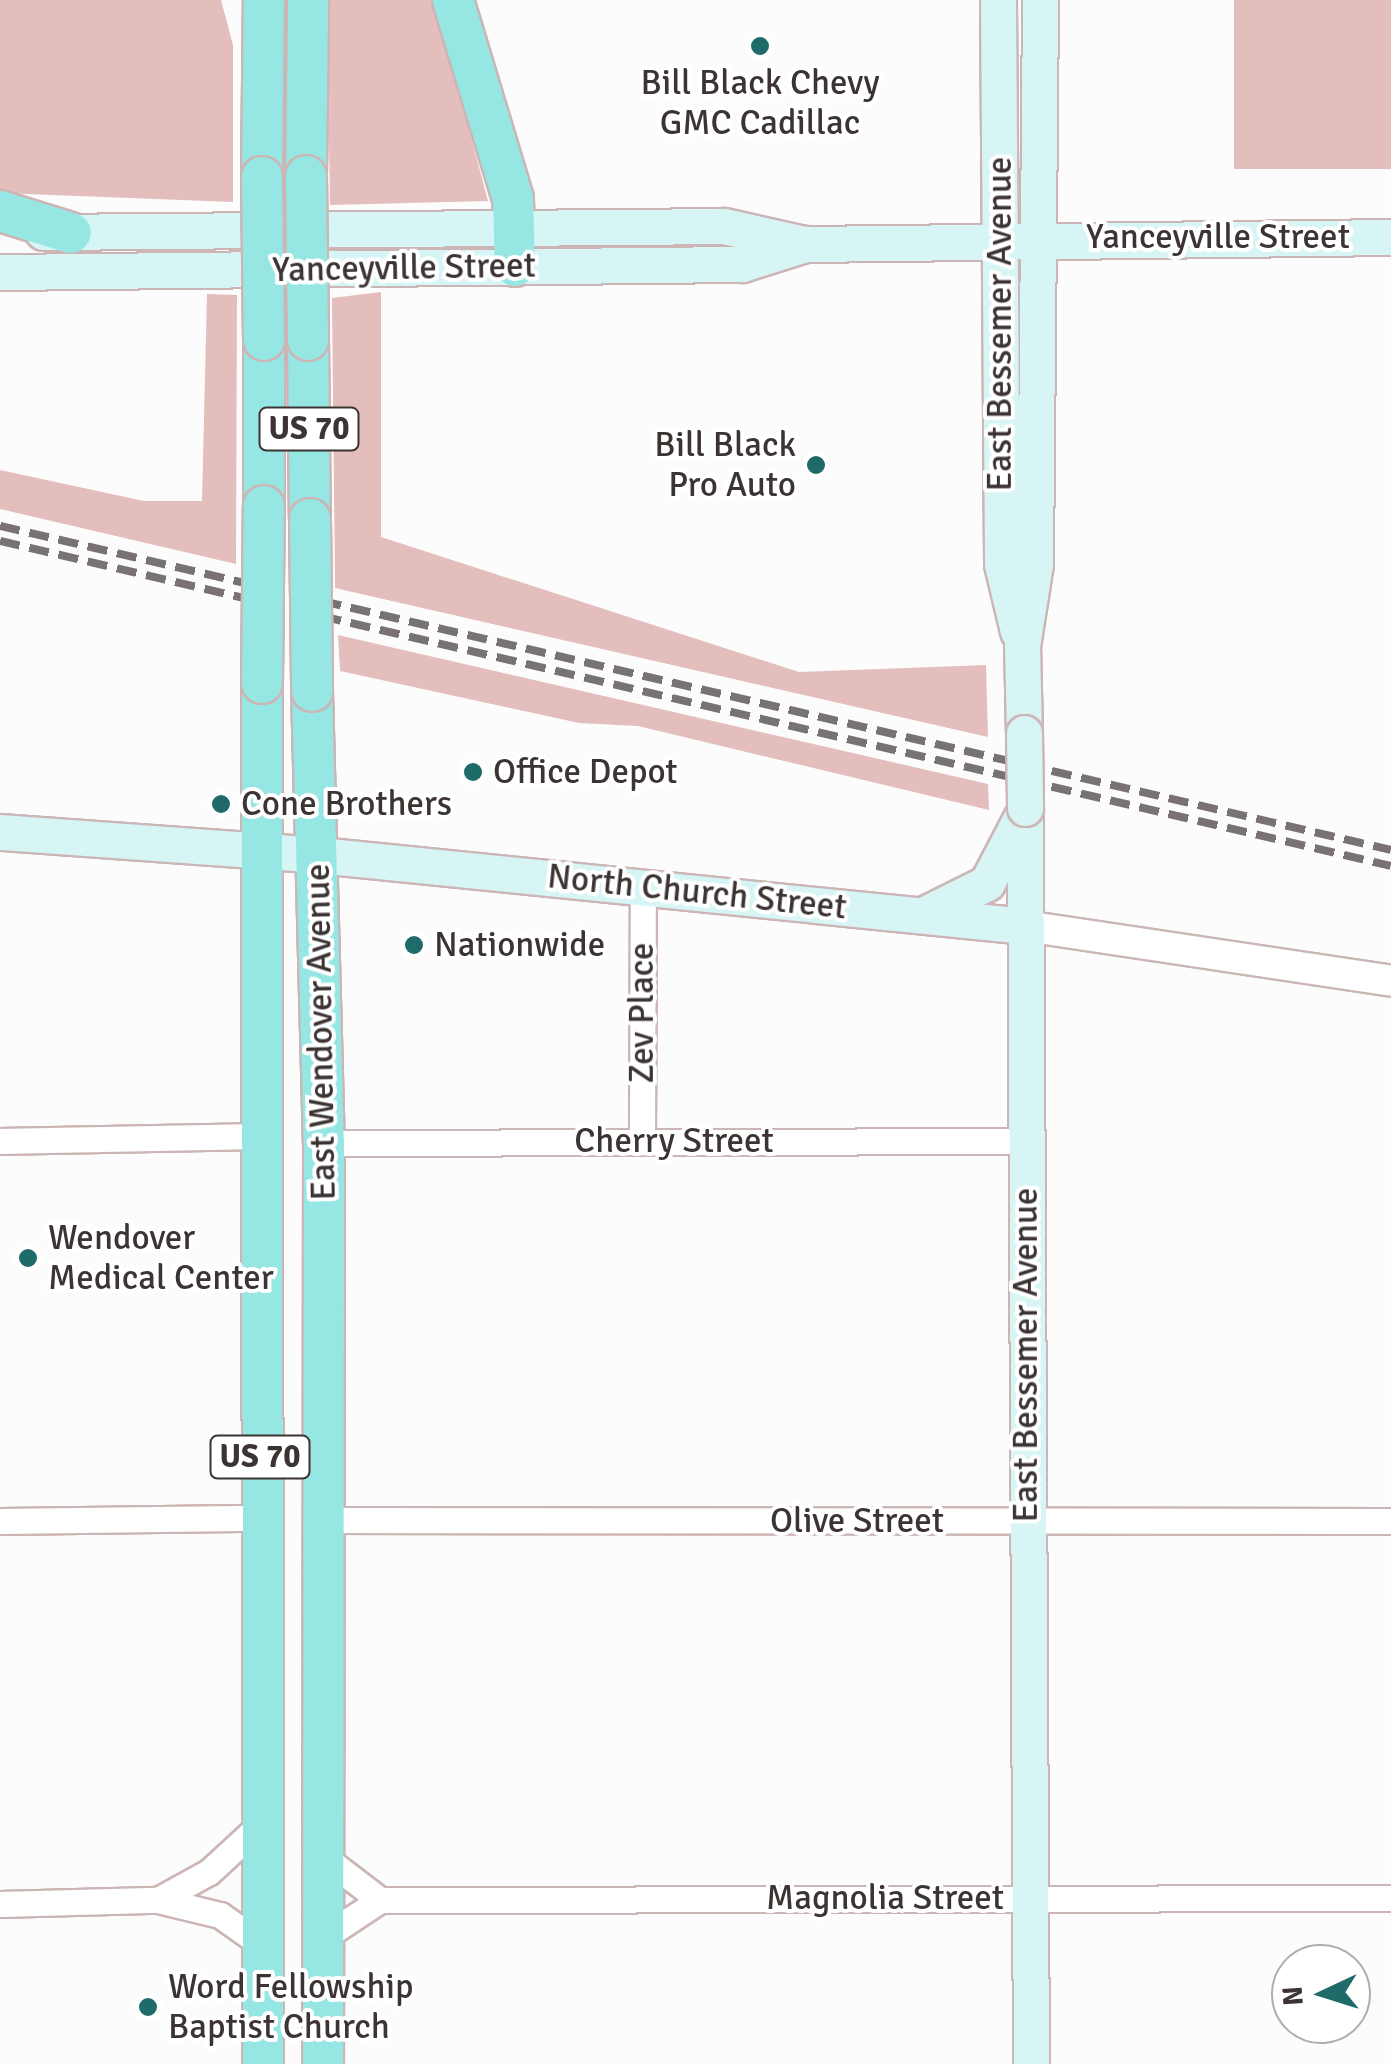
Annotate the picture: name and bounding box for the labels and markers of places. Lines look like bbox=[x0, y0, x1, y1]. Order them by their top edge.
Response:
marker: Bill Black Chevy GMC Cadillac bbox=[749, 35, 771, 57]
place label: Bill Black Chevy GMC Cadillac bbox=[641, 62, 879, 144]
place label: Bill Black Pro Auto bbox=[654, 424, 796, 506]
marker: Bill Black Pro Auto bbox=[805, 454, 827, 476]
place label: Office Depot bbox=[493, 751, 678, 793]
marker: Office Depot bbox=[462, 761, 484, 783]
place label: Cone Brothers bbox=[241, 783, 452, 825]
marker: Cone Brothers bbox=[210, 793, 232, 815]
place label: Nationwide bbox=[434, 924, 605, 966]
marker: Nationwide bbox=[403, 934, 425, 956]
place label: Wendover Medical Center bbox=[48, 1217, 274, 1299]
marker: Wendover Medical Center bbox=[17, 1247, 39, 1269]
place label: Word Fellowship Baptist Church bbox=[168, 1966, 414, 2048]
marker: Word Fellowship Baptist Church bbox=[137, 1996, 159, 2018]

